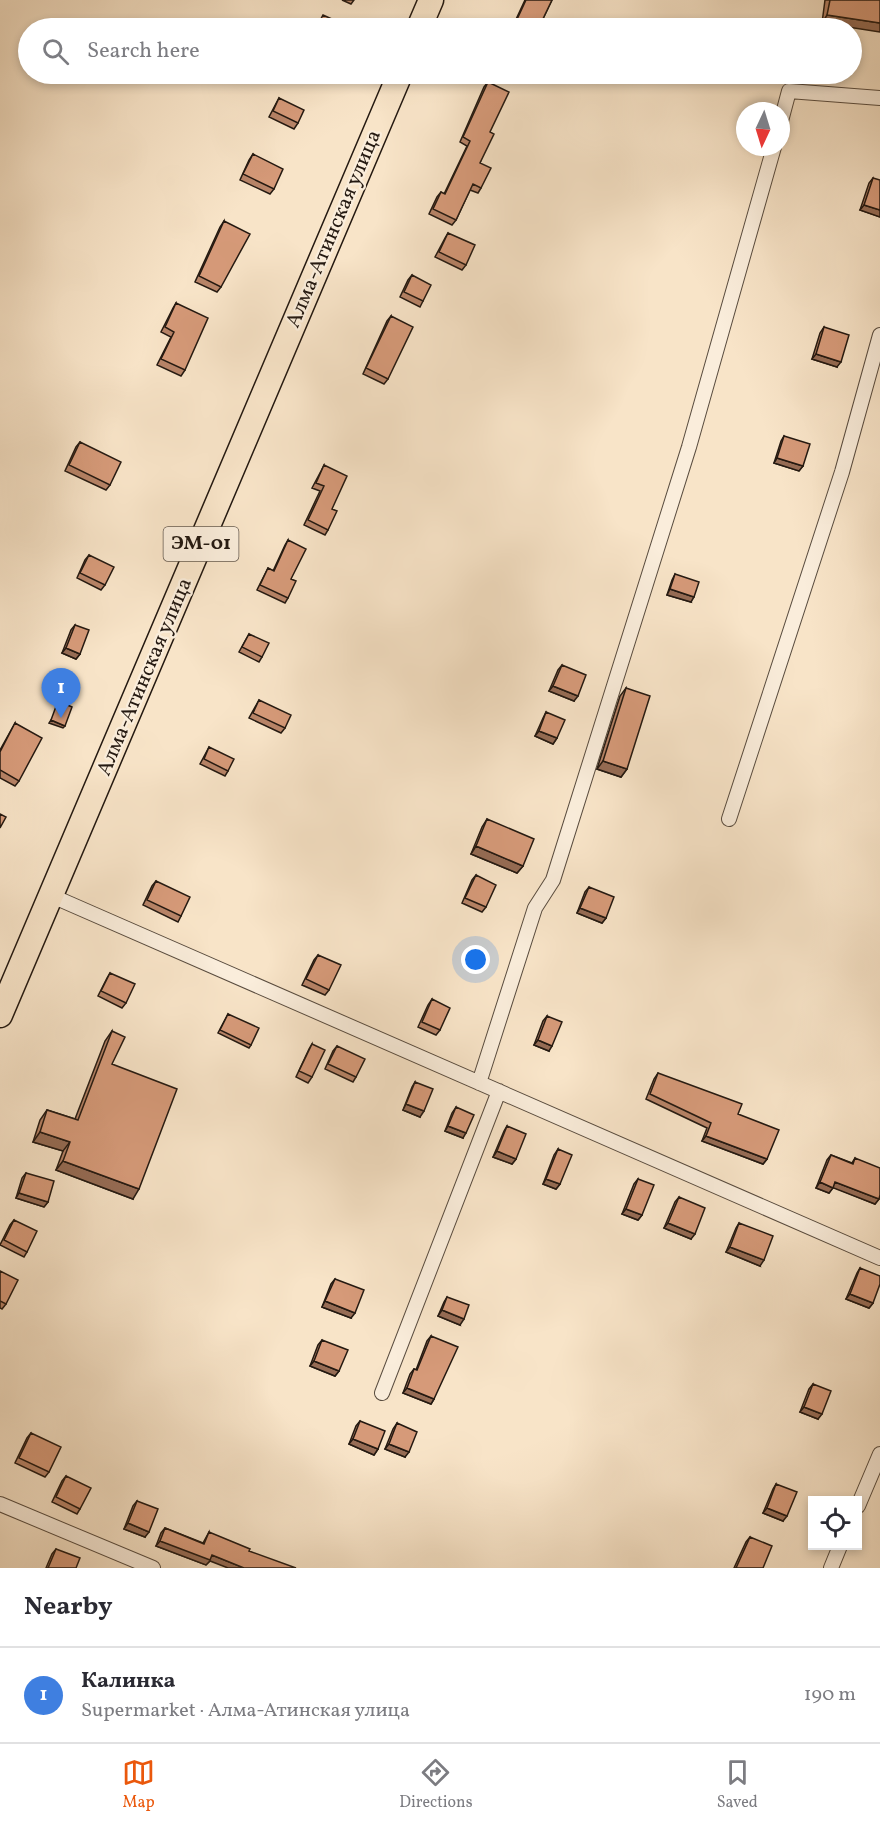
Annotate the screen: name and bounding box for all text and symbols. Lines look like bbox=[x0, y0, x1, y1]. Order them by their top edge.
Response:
search box bbox=[18, 18, 862, 84]
icon: search bbox=[39, 35, 72, 68]
text: Search here bbox=[87, 36, 200, 67]
north arrow bbox=[736, 102, 790, 156]
street label: Алма-Атинская улица bbox=[279, 126, 389, 332]
road number: ЭМ-01 bbox=[164, 527, 238, 561]
street label: Алма-Атинская улица bbox=[90, 574, 200, 780]
pin: 1 bbox=[42, 668, 80, 718]
your location bbox=[461, 945, 490, 974]
map controls bbox=[808, 1496, 862, 1550]
button: locate bbox=[808, 1496, 862, 1550]
text: Nearby bbox=[24, 1589, 113, 1625]
text: Калинка bbox=[81, 1666, 176, 1697]
text: 1 bbox=[39, 1681, 48, 1709]
text: 190 m bbox=[804, 1681, 856, 1709]
text: Supermarket · Алма-Атинская улица bbox=[81, 1697, 410, 1725]
tab: Map bbox=[122, 1756, 155, 1814]
tab: Directions bbox=[399, 1756, 473, 1814]
tab: Saved bbox=[717, 1756, 758, 1814]

